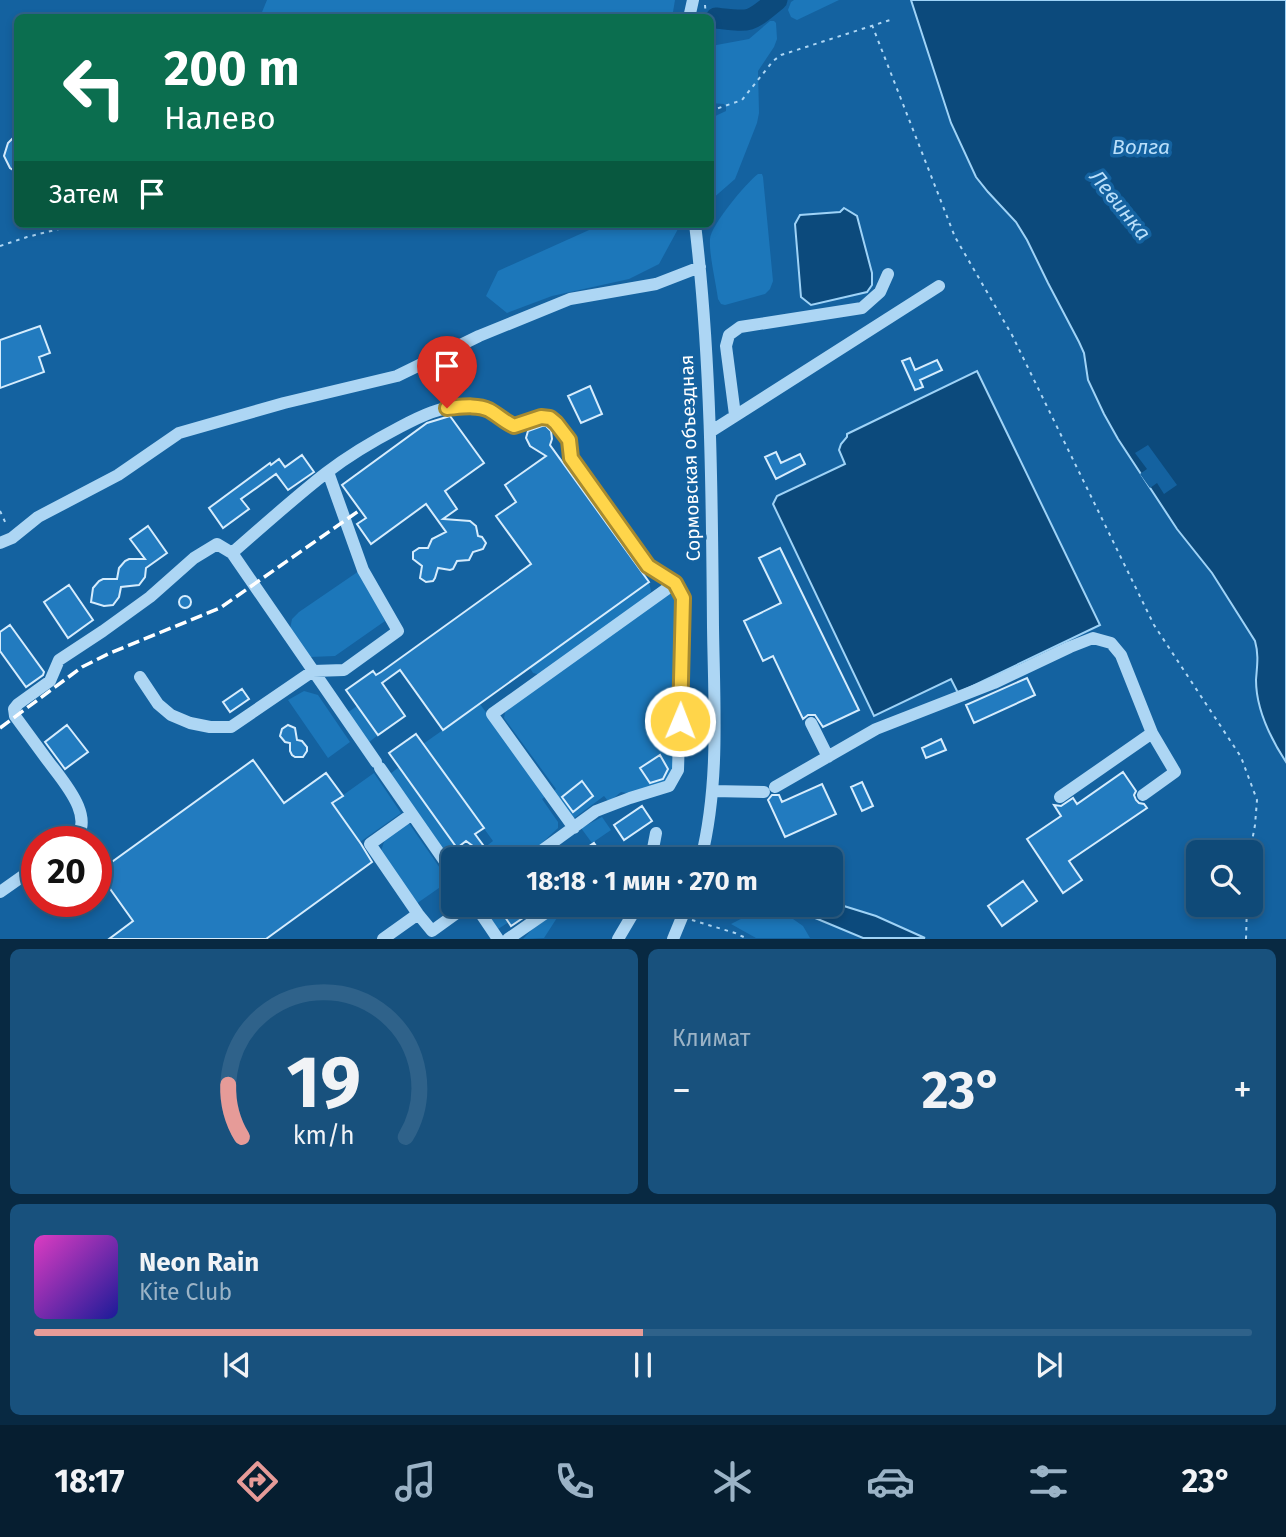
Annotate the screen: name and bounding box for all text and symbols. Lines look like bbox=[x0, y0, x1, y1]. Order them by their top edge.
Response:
text: 200 m bbox=[164, 39, 300, 98]
icon: left bbox=[49, 42, 140, 133]
text: Налево bbox=[164, 99, 276, 137]
water label: Волга bbox=[1112, 134, 1170, 160]
water label: Левинка bbox=[1083, 164, 1156, 245]
icon: arrive bbox=[133, 175, 171, 213]
text: Затем bbox=[49, 179, 119, 210]
pin bbox=[417, 336, 477, 408]
icon: arrive bbox=[428, 347, 466, 385]
street label: Сормовская объездная bbox=[675, 354, 705, 562]
position arrow bbox=[643, 684, 717, 758]
speed limit sign: 20 bbox=[21, 826, 112, 917]
map controls bbox=[1186, 840, 1263, 917]
button: search bbox=[1186, 840, 1263, 917]
text: 18:18 · 1 мин · 270 m bbox=[526, 866, 758, 897]
text: Климат bbox=[672, 1024, 750, 1052]
text: 19 bbox=[287, 1040, 361, 1127]
text: 23° bbox=[922, 1059, 1002, 1122]
text: − bbox=[672, 1067, 691, 1113]
text: + bbox=[1233, 1067, 1252, 1113]
text: km/h bbox=[293, 1121, 355, 1151]
text: Neon Rain bbox=[139, 1247, 259, 1278]
text: Kite Club bbox=[139, 1278, 232, 1306]
icon: previous bbox=[218, 1346, 256, 1384]
icon: pause bbox=[624, 1346, 662, 1384]
icon: next bbox=[1030, 1346, 1068, 1384]
icon: directions bbox=[233, 1457, 282, 1506]
icon: music bbox=[391, 1457, 440, 1506]
icon: phone bbox=[550, 1457, 599, 1506]
icon: climate bbox=[708, 1457, 757, 1506]
icon: car bbox=[866, 1457, 915, 1506]
icon: filters bbox=[1024, 1457, 1073, 1506]
text: 18:17 bbox=[55, 1462, 124, 1500]
text: 23° bbox=[1182, 1462, 1231, 1500]

